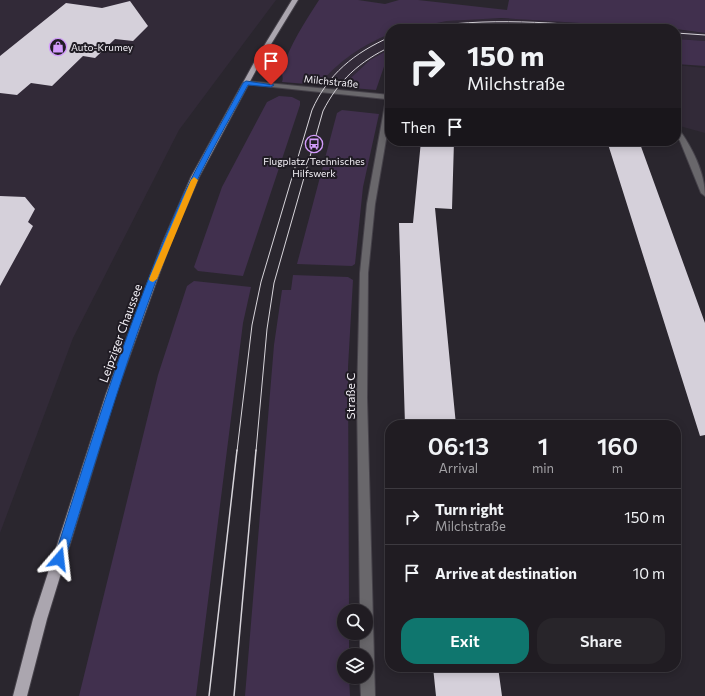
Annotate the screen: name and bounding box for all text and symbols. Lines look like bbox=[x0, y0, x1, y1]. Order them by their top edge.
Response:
shop icon: Auto-Krumey bbox=[48, 37, 68, 57]
text: 150 m bbox=[467, 38, 544, 72]
icon: right bbox=[401, 40, 453, 92]
place label: Auto-Krumey bbox=[71, 41, 133, 53]
pin bbox=[254, 44, 288, 85]
icon: arrive bbox=[260, 50, 282, 72]
street label: Milchstraße bbox=[303, 72, 359, 90]
text: Milchstraße bbox=[467, 72, 565, 94]
icon: arrive bbox=[444, 116, 466, 138]
text: Then bbox=[401, 118, 436, 136]
bus stop icon: Flugplatz/Technisches Hilfswerk bbox=[304, 134, 324, 154]
place label: Flugplatz/Technisches Hilfswerk bbox=[263, 155, 365, 179]
street label: Leipziger Chaussee bbox=[96, 282, 144, 384]
street label: Straße C bbox=[343, 373, 357, 419]
text: 06:13 bbox=[428, 431, 489, 460]
text: 1 bbox=[538, 431, 548, 460]
text: 160 bbox=[597, 431, 638, 460]
text: Arrival bbox=[439, 460, 478, 476]
text: min bbox=[532, 460, 554, 476]
text: m bbox=[612, 460, 623, 476]
text: Turn right bbox=[435, 500, 504, 518]
icon: right bbox=[401, 506, 423, 528]
text: 150 m bbox=[624, 508, 665, 526]
text: Milchstraße bbox=[435, 518, 506, 534]
position arrow bbox=[38, 538, 80, 580]
icon: arrive bbox=[401, 562, 423, 584]
text: Arrive at destination bbox=[435, 564, 577, 582]
text: 10 m bbox=[633, 564, 665, 582]
map controls bbox=[337, 604, 373, 684]
button: search bbox=[337, 604, 373, 640]
button: Exit bbox=[401, 618, 529, 664]
button: Share bbox=[537, 618, 665, 664]
button: layers bbox=[337, 648, 373, 684]

